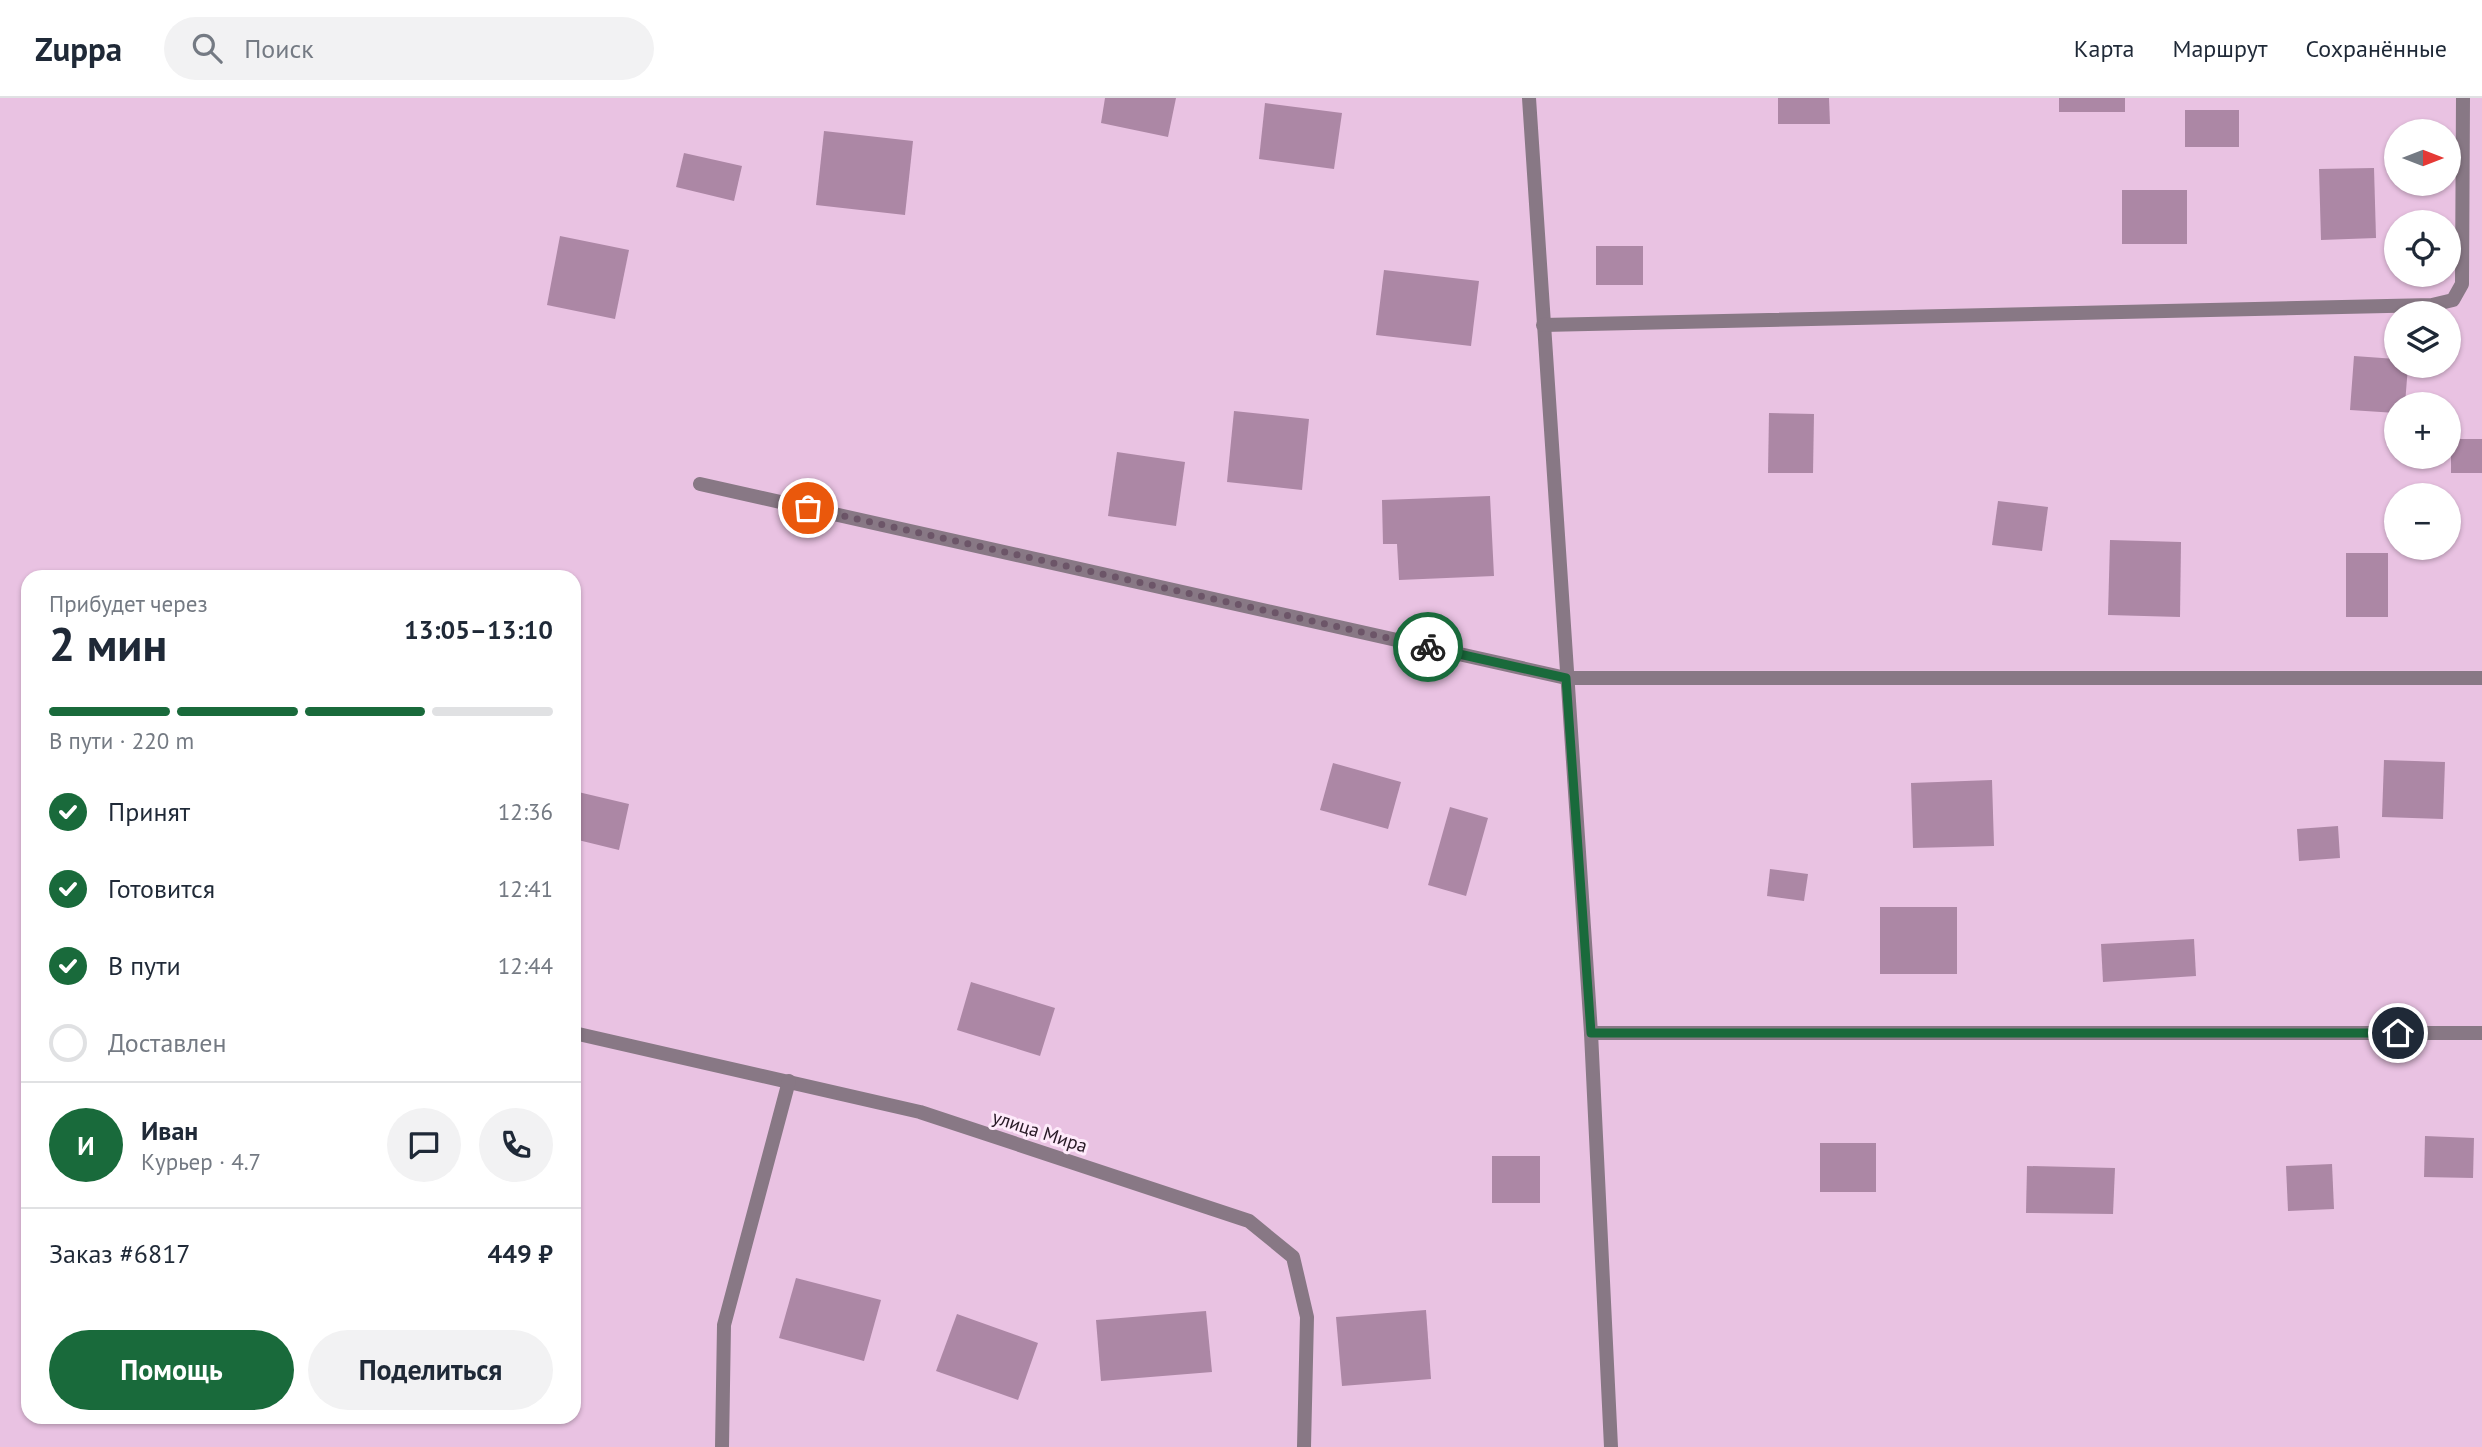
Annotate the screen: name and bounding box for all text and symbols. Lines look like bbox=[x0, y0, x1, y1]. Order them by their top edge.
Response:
search box bbox=[164, 17, 654, 80]
text: Zuppa bbox=[35, 27, 122, 70]
icon: search bbox=[188, 29, 226, 67]
text: Поиск bbox=[244, 32, 314, 65]
text: Карта bbox=[2074, 33, 2134, 64]
text: Маршрут bbox=[2172, 33, 2267, 64]
text: Сохранённые bbox=[2305, 33, 2447, 64]
north arrow bbox=[2384, 119, 2460, 196]
map controls bbox=[2384, 119, 2461, 560]
button: locate bbox=[2384, 210, 2461, 287]
button: layers bbox=[2384, 301, 2461, 378]
button: + bbox=[2384, 392, 2461, 469]
pin bbox=[778, 478, 838, 538]
button: − bbox=[2384, 483, 2461, 560]
icon: bag bbox=[789, 489, 827, 527]
text: Прибудет через bbox=[49, 589, 208, 618]
courier bbox=[1393, 612, 1463, 682]
text: 13:05–13:10 bbox=[404, 613, 553, 646]
text: 2 мин bbox=[49, 614, 167, 674]
icon: bike bbox=[1409, 628, 1447, 666]
text: В пути · 220 m bbox=[49, 726, 194, 755]
icon: check bbox=[49, 793, 87, 831]
text: Принят bbox=[108, 795, 190, 828]
text: 12:36 bbox=[498, 797, 553, 826]
icon: check bbox=[49, 870, 87, 908]
text: Готовится bbox=[108, 872, 215, 905]
text: 12:41 bbox=[498, 874, 553, 903]
icon: check bbox=[49, 947, 87, 985]
text: В пути bbox=[108, 949, 181, 982]
text: 12:44 bbox=[498, 951, 553, 980]
pin bbox=[2368, 1003, 2428, 1063]
icon: home bbox=[2379, 1014, 2417, 1052]
text: Доставлен bbox=[108, 1026, 227, 1059]
street label: улица Мира bbox=[989, 1104, 1091, 1158]
button: chat bbox=[387, 1108, 461, 1182]
button: phone bbox=[479, 1108, 553, 1182]
text: Иван bbox=[141, 1114, 198, 1147]
text: И bbox=[77, 1129, 95, 1162]
text: Курьер · 4.7 bbox=[141, 1147, 261, 1176]
text: Заказ #6817 bbox=[49, 1237, 191, 1270]
text: 449 ₽ bbox=[487, 1237, 553, 1270]
button: Помощь bbox=[49, 1330, 294, 1410]
button: Поделиться bbox=[308, 1330, 553, 1410]

